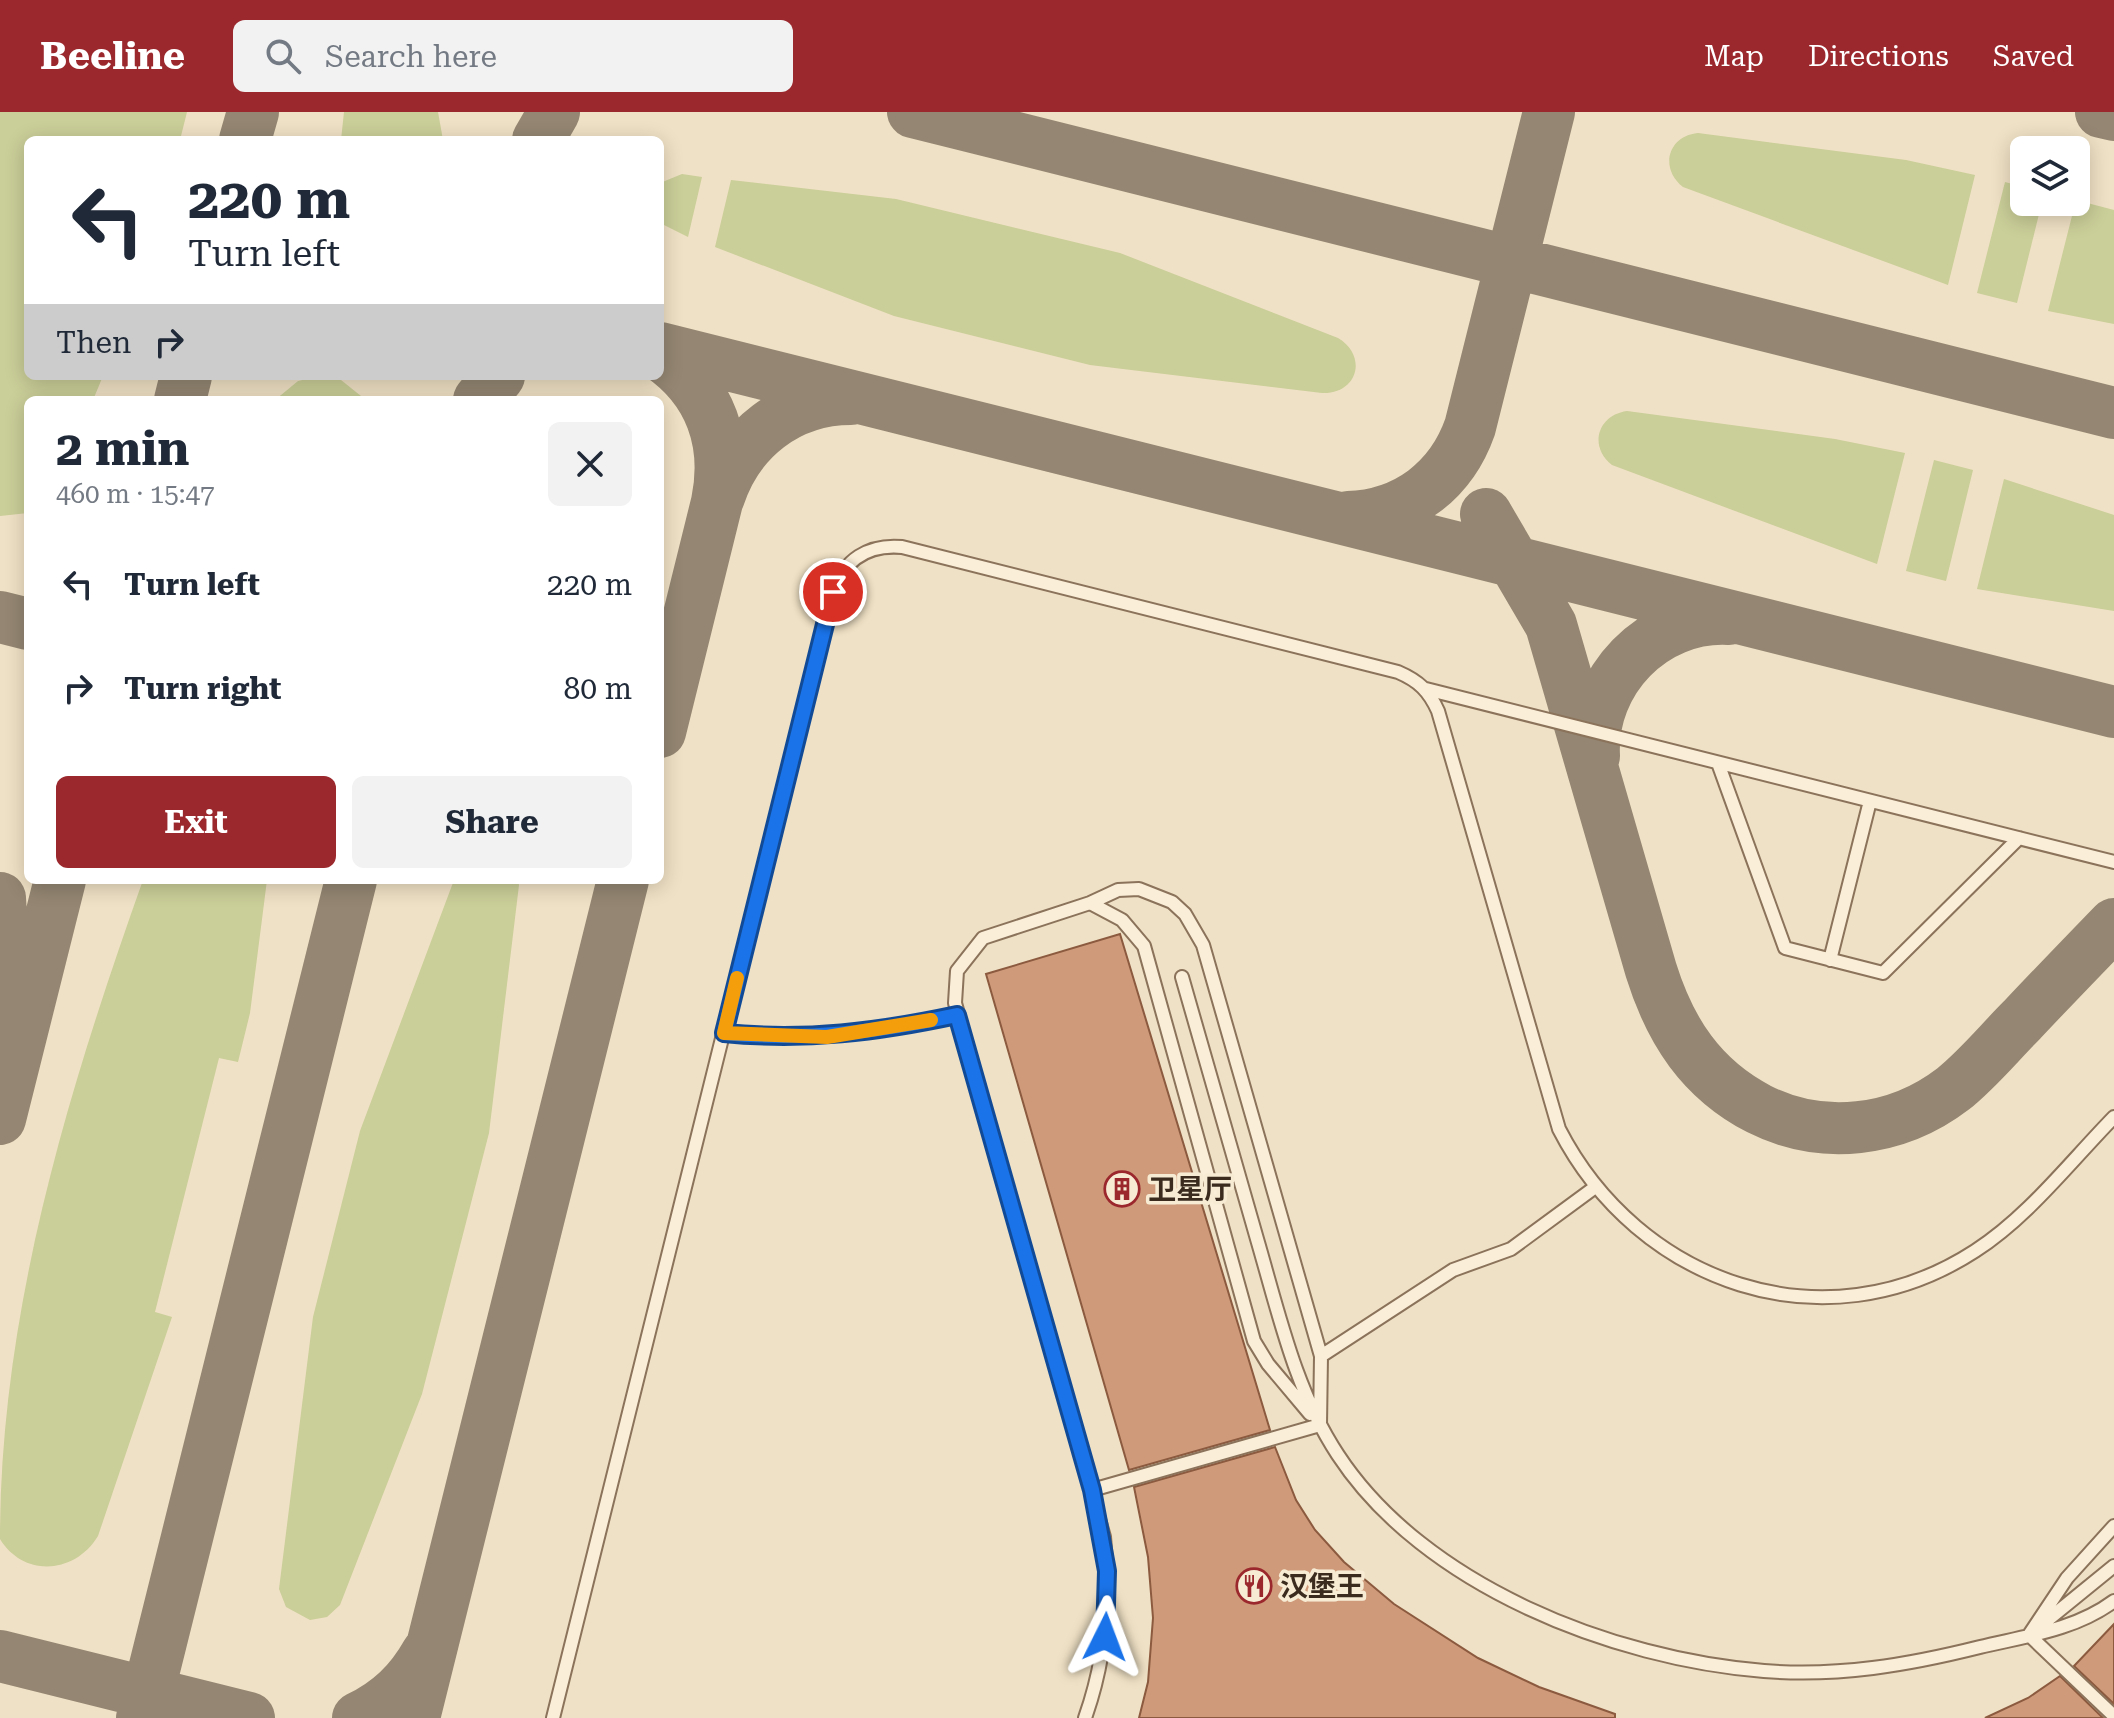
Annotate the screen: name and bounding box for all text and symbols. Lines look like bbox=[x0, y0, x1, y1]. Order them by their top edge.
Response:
search box bbox=[233, 20, 793, 92]
text: Beeline bbox=[40, 34, 185, 78]
icon: search bbox=[261, 34, 305, 78]
text: Search here bbox=[325, 39, 497, 74]
text: Map bbox=[1704, 40, 1764, 73]
text: Directions bbox=[1808, 40, 1949, 73]
text: Saved bbox=[1993, 40, 2074, 73]
map controls bbox=[2010, 136, 2090, 216]
button: layers bbox=[2010, 136, 2090, 216]
text: 220 m bbox=[188, 166, 350, 232]
icon: left bbox=[56, 168, 160, 272]
text: Turn left bbox=[188, 233, 340, 275]
icon: right bbox=[147, 320, 191, 364]
text: Then bbox=[56, 325, 131, 360]
text: 2 min bbox=[56, 421, 189, 477]
button: close bbox=[548, 422, 632, 506]
text: 460 m · 15:47 bbox=[56, 479, 215, 509]
pin bbox=[799, 558, 867, 626]
icon: left bbox=[56, 562, 100, 606]
text: Turn left bbox=[124, 567, 260, 602]
text: 220 m bbox=[547, 567, 632, 602]
icon: arrive bbox=[811, 570, 855, 614]
icon: right bbox=[56, 666, 100, 710]
text: Turn right bbox=[124, 671, 281, 706]
text: 80 m bbox=[563, 671, 632, 706]
button: Exit bbox=[56, 776, 336, 868]
button: Share bbox=[352, 776, 632, 868]
building icon: 卫星厅 bbox=[1103, 1170, 1141, 1208]
place label: 卫星厅 bbox=[1148, 1173, 1232, 1206]
restaurant icon: 汉堡王 bbox=[1235, 1567, 1273, 1605]
place label: 汉堡王 bbox=[1280, 1570, 1364, 1603]
position arrow bbox=[1063, 1595, 1147, 1679]

